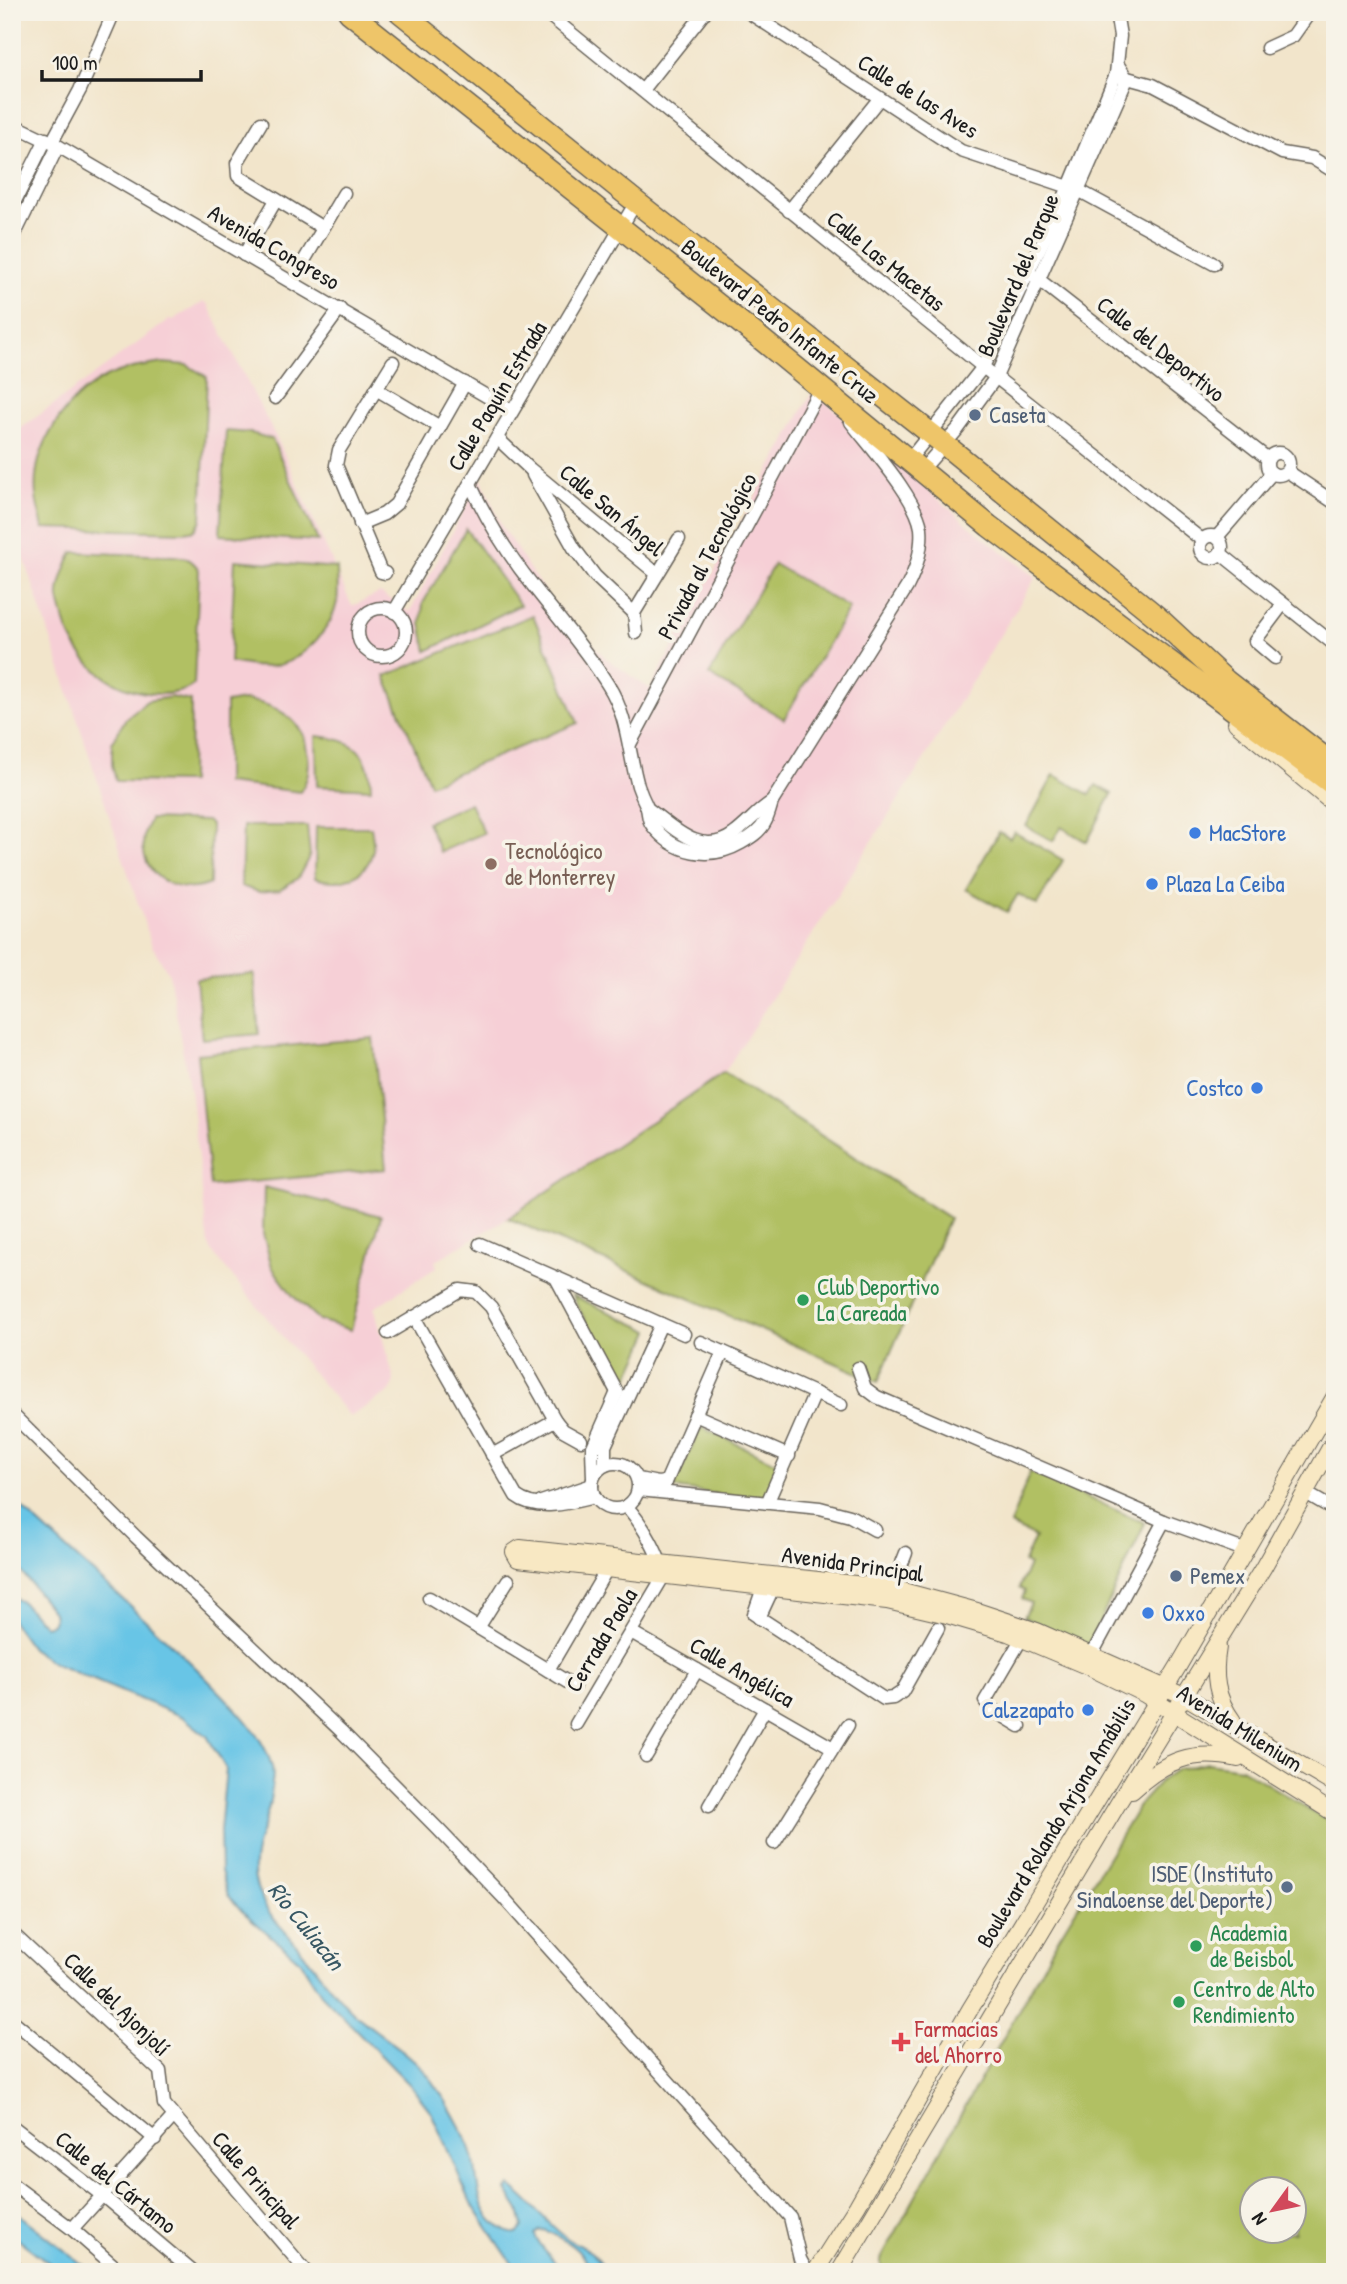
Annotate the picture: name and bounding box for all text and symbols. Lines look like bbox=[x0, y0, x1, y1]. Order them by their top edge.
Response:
scale bar bbox=[42, 38, 201, 82]
street label: Calle de las Aves bbox=[852, 46, 985, 145]
text: 100 m bbox=[52, 48, 98, 77]
street label: Boulevard del Parque bbox=[969, 189, 1066, 361]
street label: Avenida Congreso bbox=[203, 196, 346, 297]
street label: Calle Las Macetas bbox=[821, 203, 952, 318]
street label: Boulevard Pedro Infante Cruz bbox=[675, 231, 886, 410]
street label: Calle del Deportivo bbox=[1091, 289, 1232, 409]
street label: Calle Paquín Estrada bbox=[440, 315, 554, 476]
place label: Caseta bbox=[989, 399, 1046, 430]
marker: Caseta bbox=[967, 407, 983, 423]
street label: Calle San Ángel bbox=[553, 456, 672, 563]
street label: Privada al Tecnológico bbox=[650, 467, 764, 644]
place label: MacStore bbox=[1209, 817, 1286, 848]
marker: MacStore bbox=[1187, 825, 1203, 841]
place label: Tecnológico de Monterrey bbox=[505, 835, 616, 892]
marker: Tecnológico de Monterrey bbox=[483, 856, 499, 872]
place label: Plaza La Ceiba bbox=[1166, 868, 1285, 899]
marker: Plaza La Ceiba bbox=[1144, 876, 1160, 892]
place label: Costco bbox=[1186, 1072, 1243, 1103]
marker: Costco bbox=[1249, 1080, 1265, 1096]
place label: Club Deportivo La Careada bbox=[817, 1271, 939, 1328]
marker: Club Deportivo La Careada bbox=[795, 1292, 811, 1308]
street label: Avenida Principal bbox=[780, 1538, 927, 1589]
place label: Pemex bbox=[1190, 1560, 1245, 1591]
marker: Pemex bbox=[1168, 1568, 1184, 1584]
street label: Cerrada Paola bbox=[557, 1582, 644, 1698]
place label: Oxxo bbox=[1162, 1597, 1205, 1628]
marker: Oxxo bbox=[1140, 1605, 1156, 1621]
street label: Calle Angélica bbox=[684, 1629, 800, 1714]
street label: Avenida Milenium bbox=[1171, 1677, 1309, 1779]
street label: Boulevard Rolando Arjona Amábilis bbox=[969, 1692, 1142, 1953]
place label: Calzzapato bbox=[982, 1694, 1074, 1725]
marker: Calzzapato bbox=[1080, 1702, 1096, 1718]
place label: ISDE (Instituto Sinaloense del Deporte) bbox=[1077, 1858, 1273, 1915]
water label: Río Culiacán bbox=[261, 1875, 354, 1978]
marker: ISDE (Instituto Sinaloense del Deporte) bbox=[1279, 1879, 1295, 1895]
place label: Academia de Beisbol bbox=[1210, 1917, 1294, 1974]
marker: Academia de Beisbol bbox=[1188, 1938, 1204, 1954]
street label: Calle del Ajonjolí bbox=[57, 1945, 178, 2063]
place label: Centro de Alto Rendimiento bbox=[1193, 1973, 1314, 2030]
marker: Centro de Alto Rendimiento bbox=[1171, 1994, 1187, 2010]
place label: Farmacias del Ahorro bbox=[914, 2013, 1002, 2070]
marker: Farmacias del Ahorro bbox=[893, 2034, 909, 2050]
street label: Calle del Cártamo bbox=[49, 2123, 184, 2240]
street label: Calle Principal bbox=[205, 2124, 308, 2236]
north arrow bbox=[1238, 2176, 1308, 2246]
text: N bbox=[1245, 2208, 1272, 2231]

